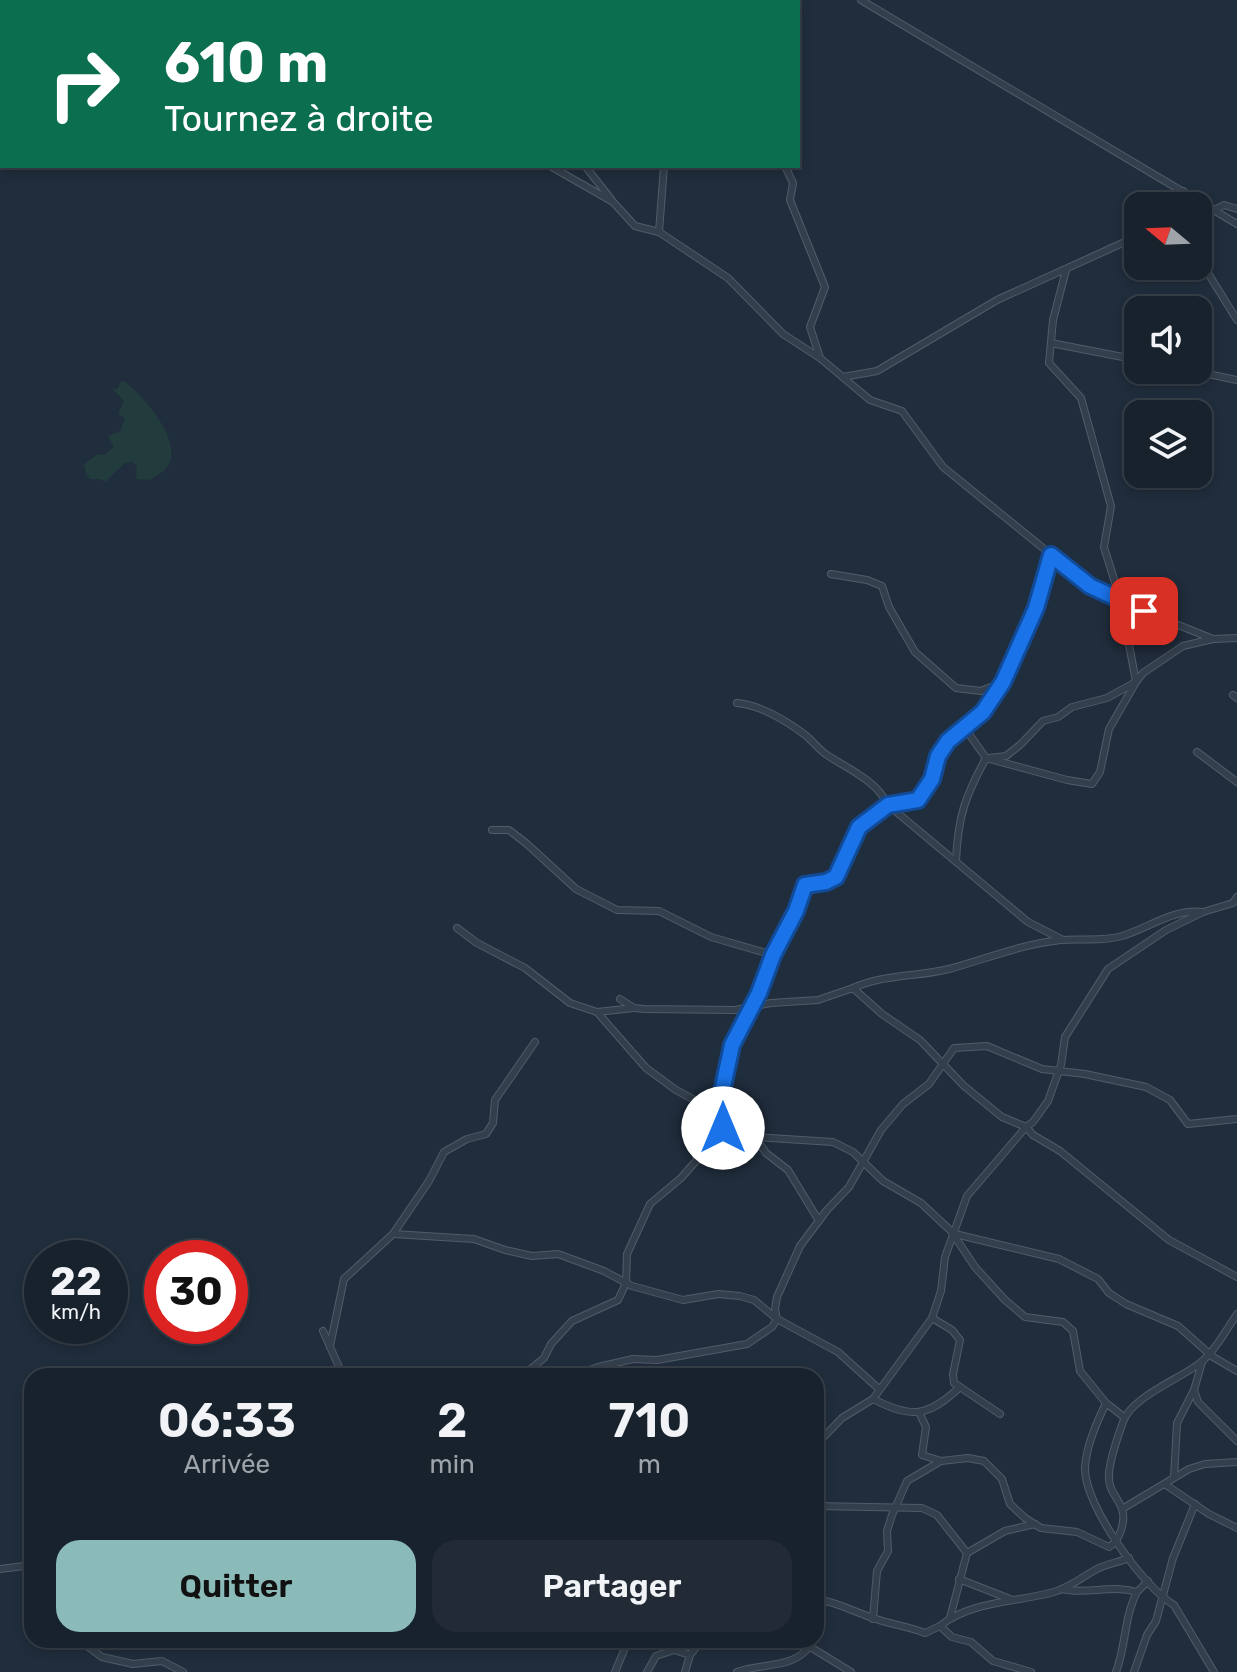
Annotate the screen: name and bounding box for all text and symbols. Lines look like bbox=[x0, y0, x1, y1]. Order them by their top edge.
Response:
text: 610 m bbox=[164, 30, 328, 96]
icon: right bbox=[32, 32, 136, 136]
text: Tournez à droite bbox=[164, 97, 434, 140]
north arrow bbox=[1124, 192, 1212, 280]
map controls bbox=[1124, 192, 1212, 488]
button: sound bbox=[1124, 296, 1212, 384]
button: layers bbox=[1124, 400, 1212, 488]
pin bbox=[1110, 577, 1178, 645]
icon: arrive bbox=[1122, 589, 1166, 633]
position arrow bbox=[681, 1086, 765, 1170]
speed limit sign: 30 bbox=[144, 1240, 248, 1344]
text: 22 bbox=[50, 1258, 102, 1305]
text: km/h bbox=[51, 1300, 101, 1324]
text: 06:33 bbox=[158, 1392, 296, 1449]
text: 2 bbox=[437, 1392, 467, 1449]
text: 710 bbox=[608, 1392, 690, 1449]
text: Arrivée bbox=[184, 1449, 270, 1480]
text: min bbox=[430, 1449, 475, 1480]
text: m bbox=[638, 1449, 661, 1480]
button: Quitter bbox=[56, 1540, 416, 1632]
button: Partager bbox=[432, 1540, 792, 1632]

